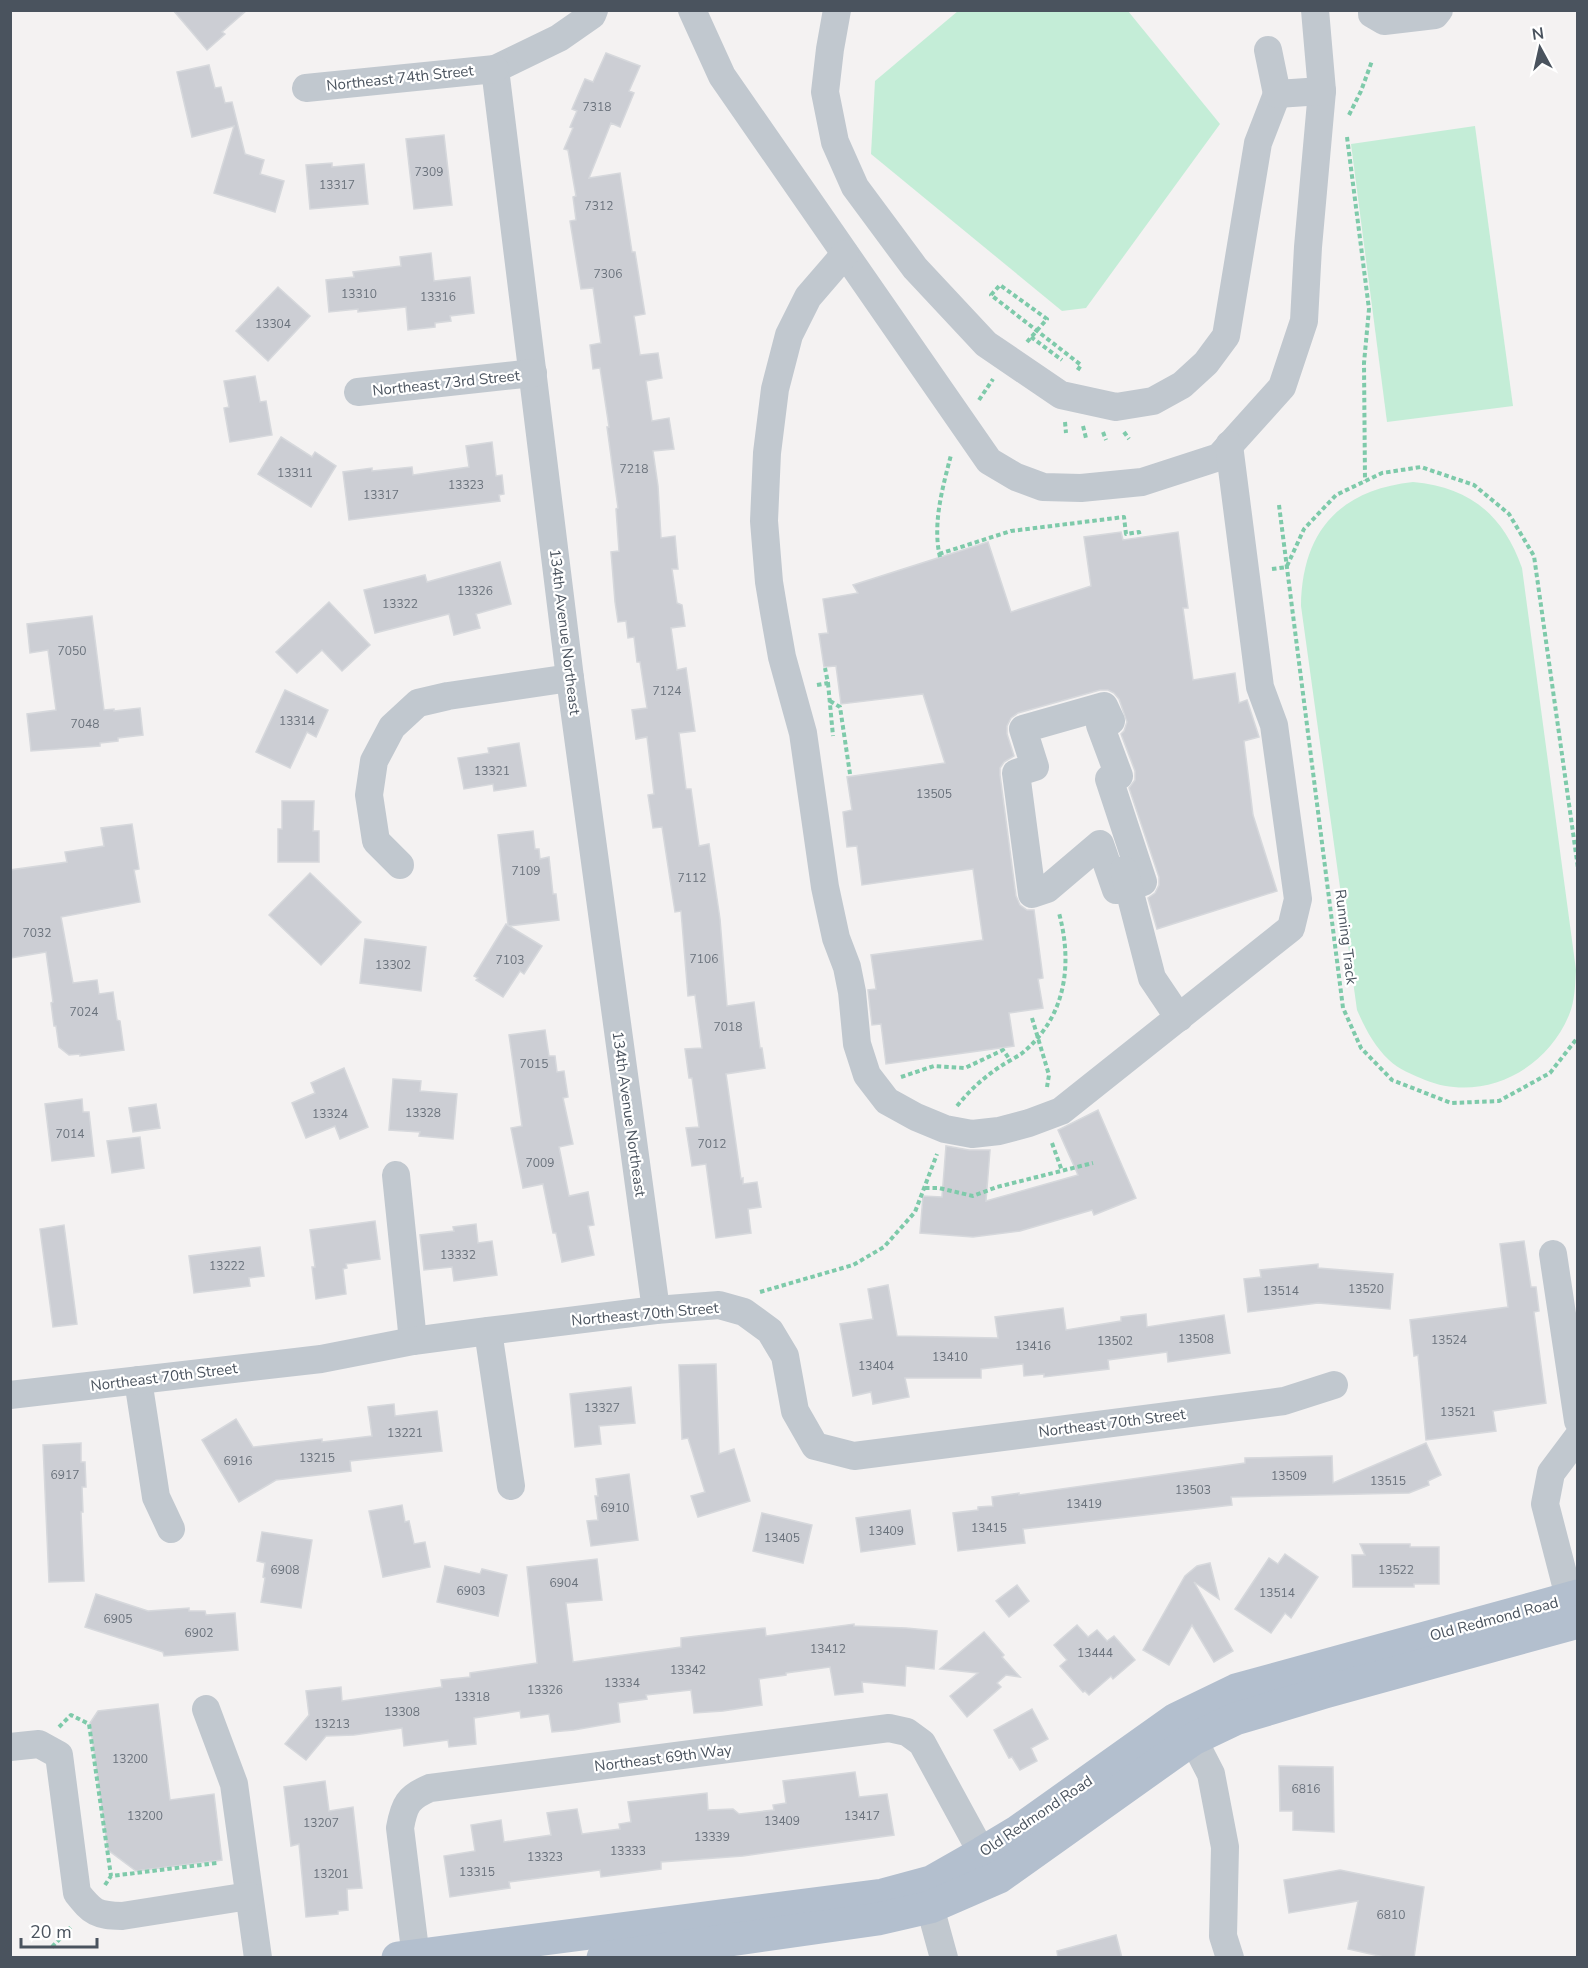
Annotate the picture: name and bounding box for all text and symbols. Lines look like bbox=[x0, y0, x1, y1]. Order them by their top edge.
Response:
north arrow bbox=[1510, 18, 1570, 78]
text: N bbox=[1531, 22, 1546, 46]
street label: Northeast 74th Street bbox=[326, 60, 475, 96]
house number: 7318 bbox=[583, 99, 611, 115]
house number: 7309 bbox=[415, 164, 443, 180]
house number: 13317 bbox=[319, 177, 355, 193]
house number: 7312 bbox=[585, 198, 613, 214]
house number: 7306 bbox=[594, 266, 622, 282]
house number: 13310 bbox=[341, 286, 377, 302]
house number: 13316 bbox=[420, 289, 456, 305]
house number: 13304 bbox=[255, 316, 291, 332]
street label: Northeast 73rd Street bbox=[371, 365, 521, 401]
house number: 7218 bbox=[620, 461, 648, 477]
house number: 13311 bbox=[277, 465, 313, 481]
house number: 13323 bbox=[448, 477, 484, 493]
house number: 13317 bbox=[363, 487, 399, 503]
street label: 134th Avenue Northeast bbox=[545, 548, 585, 717]
house number: 13326 bbox=[457, 583, 493, 599]
house number: 13322 bbox=[382, 596, 418, 612]
house number: 7050 bbox=[58, 643, 86, 659]
house number: 7124 bbox=[653, 683, 681, 699]
house number: 13314 bbox=[279, 713, 315, 729]
house number: 7048 bbox=[71, 716, 99, 732]
house number: 13321 bbox=[474, 763, 510, 779]
house number: 13505 bbox=[916, 786, 952, 802]
house number: 7109 bbox=[512, 863, 540, 879]
house number: 7112 bbox=[678, 870, 706, 886]
street label: Running Track bbox=[1330, 888, 1362, 986]
house number: 7032 bbox=[23, 925, 51, 941]
house number: 7106 bbox=[690, 951, 718, 967]
house number: 7103 bbox=[496, 952, 524, 968]
house number: 13302 bbox=[375, 957, 411, 973]
house number: 7024 bbox=[70, 1004, 98, 1020]
house number: 7018 bbox=[714, 1019, 742, 1035]
street label: 134th Avenue Northeast bbox=[607, 1030, 651, 1199]
house number: 7015 bbox=[520, 1056, 548, 1072]
house number: 13328 bbox=[405, 1105, 441, 1121]
house number: 13324 bbox=[312, 1106, 348, 1122]
house number: 7014 bbox=[56, 1126, 84, 1142]
house number: 7012 bbox=[698, 1136, 726, 1152]
house number: 7009 bbox=[526, 1155, 554, 1171]
house number: 13332 bbox=[440, 1247, 476, 1263]
house number: 13222 bbox=[209, 1258, 245, 1274]
house number: 13520 bbox=[1348, 1281, 1384, 1297]
house number: 13514 bbox=[1263, 1283, 1299, 1299]
street label: Northeast 70th Street bbox=[571, 1298, 720, 1330]
house number: 13508 bbox=[1178, 1331, 1214, 1347]
house number: 13524 bbox=[1431, 1332, 1467, 1348]
house number: 13502 bbox=[1097, 1333, 1133, 1349]
house number: 13416 bbox=[1015, 1338, 1051, 1354]
house number: 13410 bbox=[932, 1349, 968, 1365]
street label: Northeast 70th Street bbox=[89, 1358, 239, 1396]
house number: 13404 bbox=[858, 1358, 894, 1374]
house number: 13327 bbox=[584, 1400, 620, 1416]
street label: Northeast 70th Street bbox=[1037, 1404, 1187, 1442]
house number: 13521 bbox=[1440, 1404, 1476, 1420]
house number: 13221 bbox=[387, 1425, 423, 1441]
house number: 13215 bbox=[299, 1450, 335, 1466]
house number: 6916 bbox=[224, 1453, 252, 1469]
house number: 6917 bbox=[51, 1467, 79, 1483]
house number: 13509 bbox=[1271, 1468, 1307, 1484]
house number: 13515 bbox=[1370, 1473, 1406, 1489]
house number: 13503 bbox=[1175, 1482, 1211, 1498]
house number: 13419 bbox=[1066, 1496, 1102, 1512]
house number: 6910 bbox=[601, 1500, 629, 1516]
house number: 13415 bbox=[971, 1520, 1007, 1536]
house number: 13409 bbox=[868, 1523, 904, 1539]
house number: 13405 bbox=[764, 1530, 800, 1546]
house number: 6908 bbox=[271, 1562, 299, 1578]
house number: 13522 bbox=[1378, 1562, 1414, 1578]
house number: 6904 bbox=[550, 1575, 578, 1591]
house number: 6903 bbox=[457, 1583, 485, 1599]
house number: 13514 bbox=[1259, 1585, 1295, 1601]
street label: Old Redmond Road bbox=[1428, 1592, 1560, 1646]
house number: 6905 bbox=[104, 1611, 132, 1627]
house number: 6902 bbox=[185, 1625, 213, 1641]
house number: 13412 bbox=[810, 1641, 846, 1657]
house number: 13444 bbox=[1077, 1645, 1113, 1661]
house number: 13342 bbox=[670, 1662, 706, 1678]
house number: 13334 bbox=[604, 1675, 640, 1691]
house number: 13326 bbox=[527, 1682, 563, 1698]
house number: 13318 bbox=[454, 1689, 490, 1705]
house number: 13308 bbox=[384, 1704, 420, 1720]
house number: 13213 bbox=[314, 1716, 350, 1732]
street label: Northeast 69th Way bbox=[593, 1740, 733, 1776]
house number: 13200 bbox=[112, 1751, 148, 1767]
street label: Old Redmond Road bbox=[976, 1771, 1096, 1861]
house number: 6816 bbox=[1292, 1781, 1320, 1797]
house number: 13200 bbox=[127, 1808, 163, 1824]
house number: 13417 bbox=[844, 1808, 880, 1824]
house number: 13409 bbox=[764, 1813, 800, 1829]
house number: 13207 bbox=[303, 1815, 339, 1831]
house number: 13339 bbox=[694, 1829, 730, 1845]
house number: 13333 bbox=[610, 1843, 646, 1859]
house number: 13323 bbox=[527, 1849, 563, 1865]
house number: 13315 bbox=[459, 1864, 495, 1880]
house number: 13201 bbox=[313, 1866, 349, 1882]
house number: 6810 bbox=[1377, 1907, 1405, 1923]
scale bar bbox=[21, 1911, 98, 1949]
text: 20 m bbox=[30, 1920, 72, 1944]

